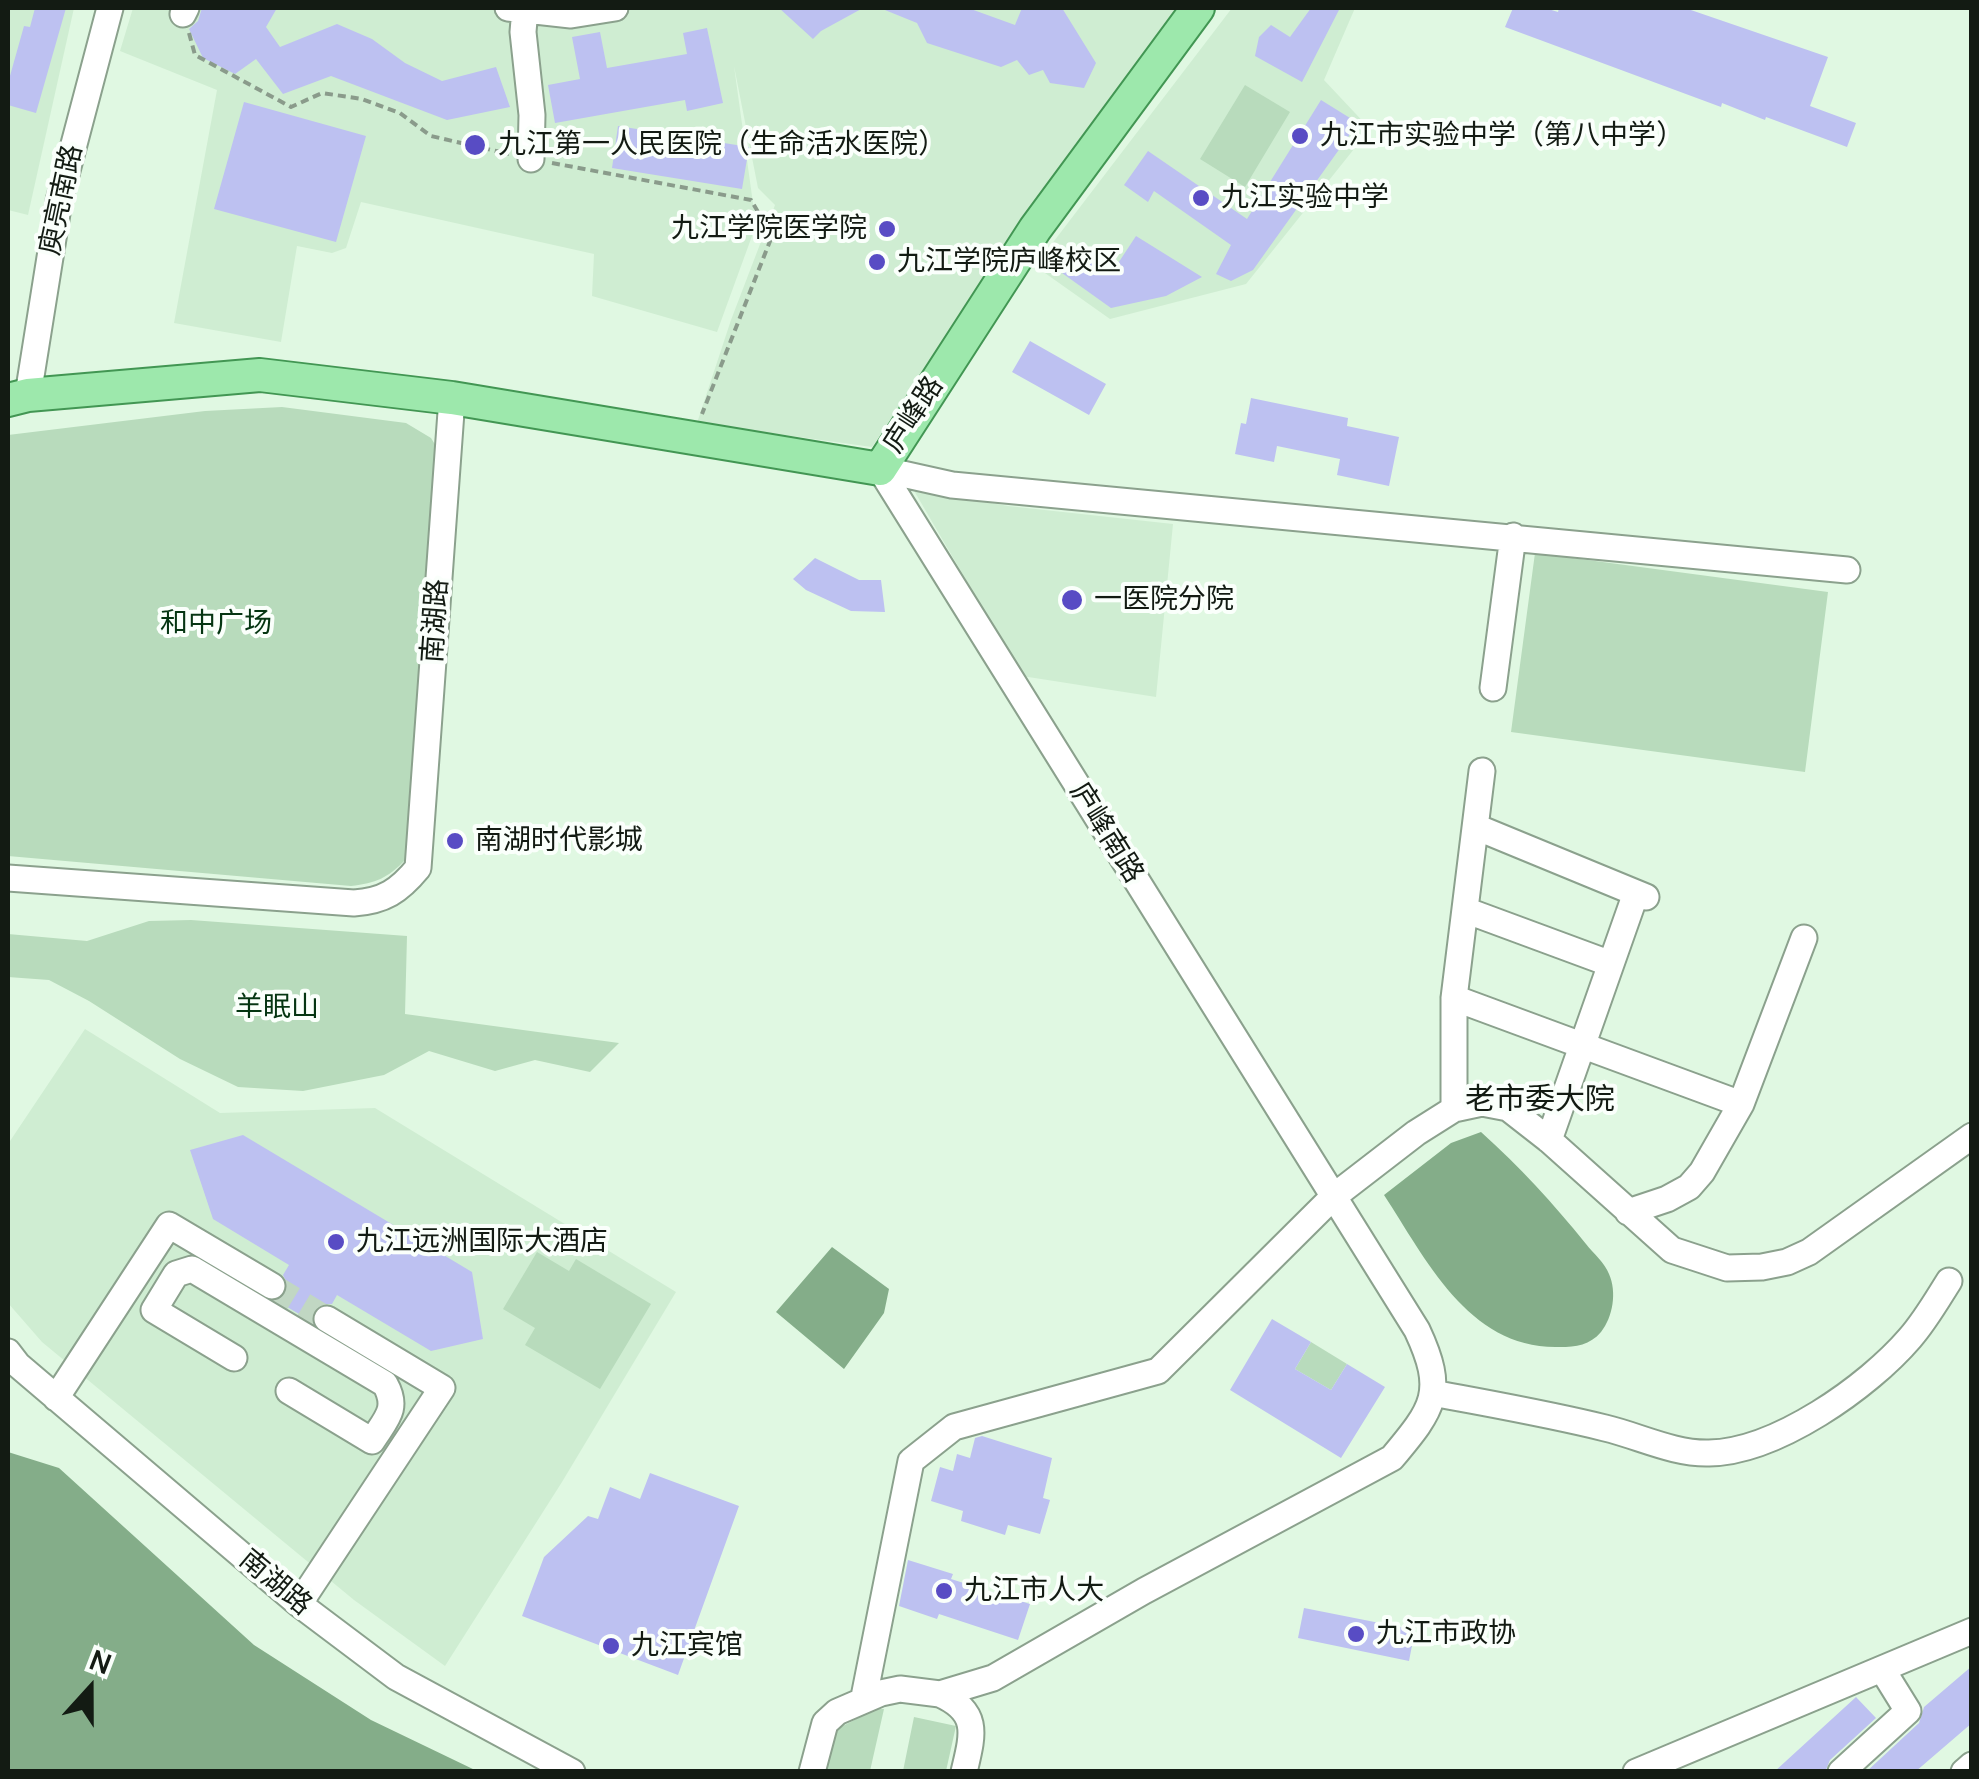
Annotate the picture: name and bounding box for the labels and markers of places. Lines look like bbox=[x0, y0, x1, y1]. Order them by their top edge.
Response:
place label: 九江市实验中学（第八中学） bbox=[1320, 119, 1684, 153]
marker: 九江市实验中学（第八中学） bbox=[1289, 125, 1311, 147]
place label: 九江第一人民医院（生命活水医院） bbox=[498, 128, 946, 162]
marker: 九江第一人民医院（生命活水医院） bbox=[462, 132, 488, 158]
place label: 九江实验中学 bbox=[1221, 181, 1389, 215]
marker: 九江实验中学 bbox=[1190, 187, 1212, 209]
place label: 九江学院医学院 bbox=[671, 212, 867, 246]
marker: 九江学院医学院 bbox=[876, 218, 898, 240]
place label: 九江学院庐峰校区 bbox=[897, 245, 1121, 279]
marker: 九江学院庐峰校区 bbox=[866, 251, 888, 273]
place label: 一医院分院 bbox=[1094, 583, 1234, 617]
marker: 一医院分院 bbox=[1059, 587, 1085, 613]
place label: 南湖时代影城 bbox=[475, 824, 643, 858]
marker: 南湖时代影城 bbox=[444, 830, 466, 852]
place label: 九江远洲国际大酒店 bbox=[356, 1225, 608, 1259]
marker: 九江远洲国际大酒店 bbox=[325, 1231, 347, 1253]
place label: 九江市人大 bbox=[964, 1574, 1104, 1608]
marker: 九江市人大 bbox=[933, 1580, 955, 1602]
place label: 九江市政协 bbox=[1376, 1617, 1516, 1651]
marker: 九江市政协 bbox=[1345, 1623, 1367, 1645]
place label: 九江宾馆 bbox=[631, 1629, 743, 1663]
marker: 九江宾馆 bbox=[600, 1635, 622, 1657]

